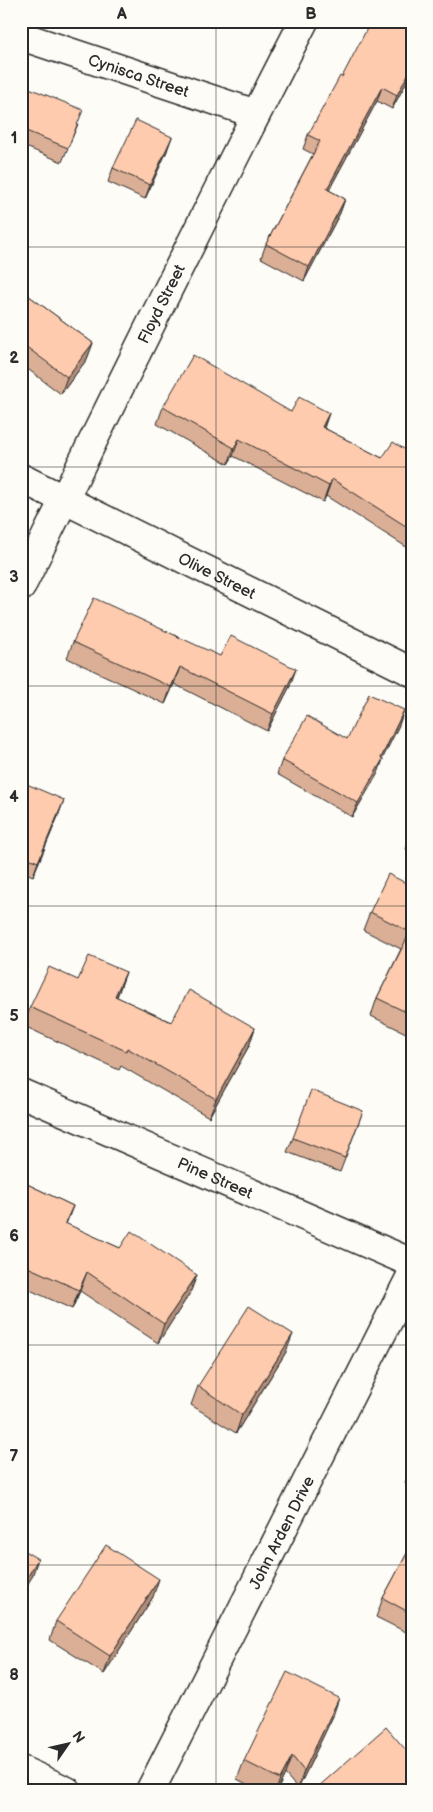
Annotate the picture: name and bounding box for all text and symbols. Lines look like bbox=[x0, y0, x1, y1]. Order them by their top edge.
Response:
text: A bbox=[116, 5, 127, 24]
text: B bbox=[305, 5, 317, 24]
street label: Cynisca Street bbox=[85, 51, 191, 102]
text: 1 bbox=[11, 129, 17, 148]
street label: Floyd Street bbox=[135, 262, 190, 347]
text: 2 bbox=[9, 349, 19, 368]
street label: Olive Street bbox=[175, 550, 258, 604]
text: 3 bbox=[9, 568, 19, 587]
text: 4 bbox=[9, 788, 19, 807]
text: 5 bbox=[9, 1007, 19, 1026]
street label: Pine Street bbox=[174, 1154, 256, 1204]
text: 6 bbox=[9, 1227, 19, 1246]
text: 7 bbox=[10, 1447, 19, 1466]
street label: John Arden Drive bbox=[246, 1473, 319, 1593]
text: 8 bbox=[9, 1666, 19, 1685]
north arrow bbox=[42, 1720, 92, 1770]
text: N bbox=[68, 1728, 88, 1746]

